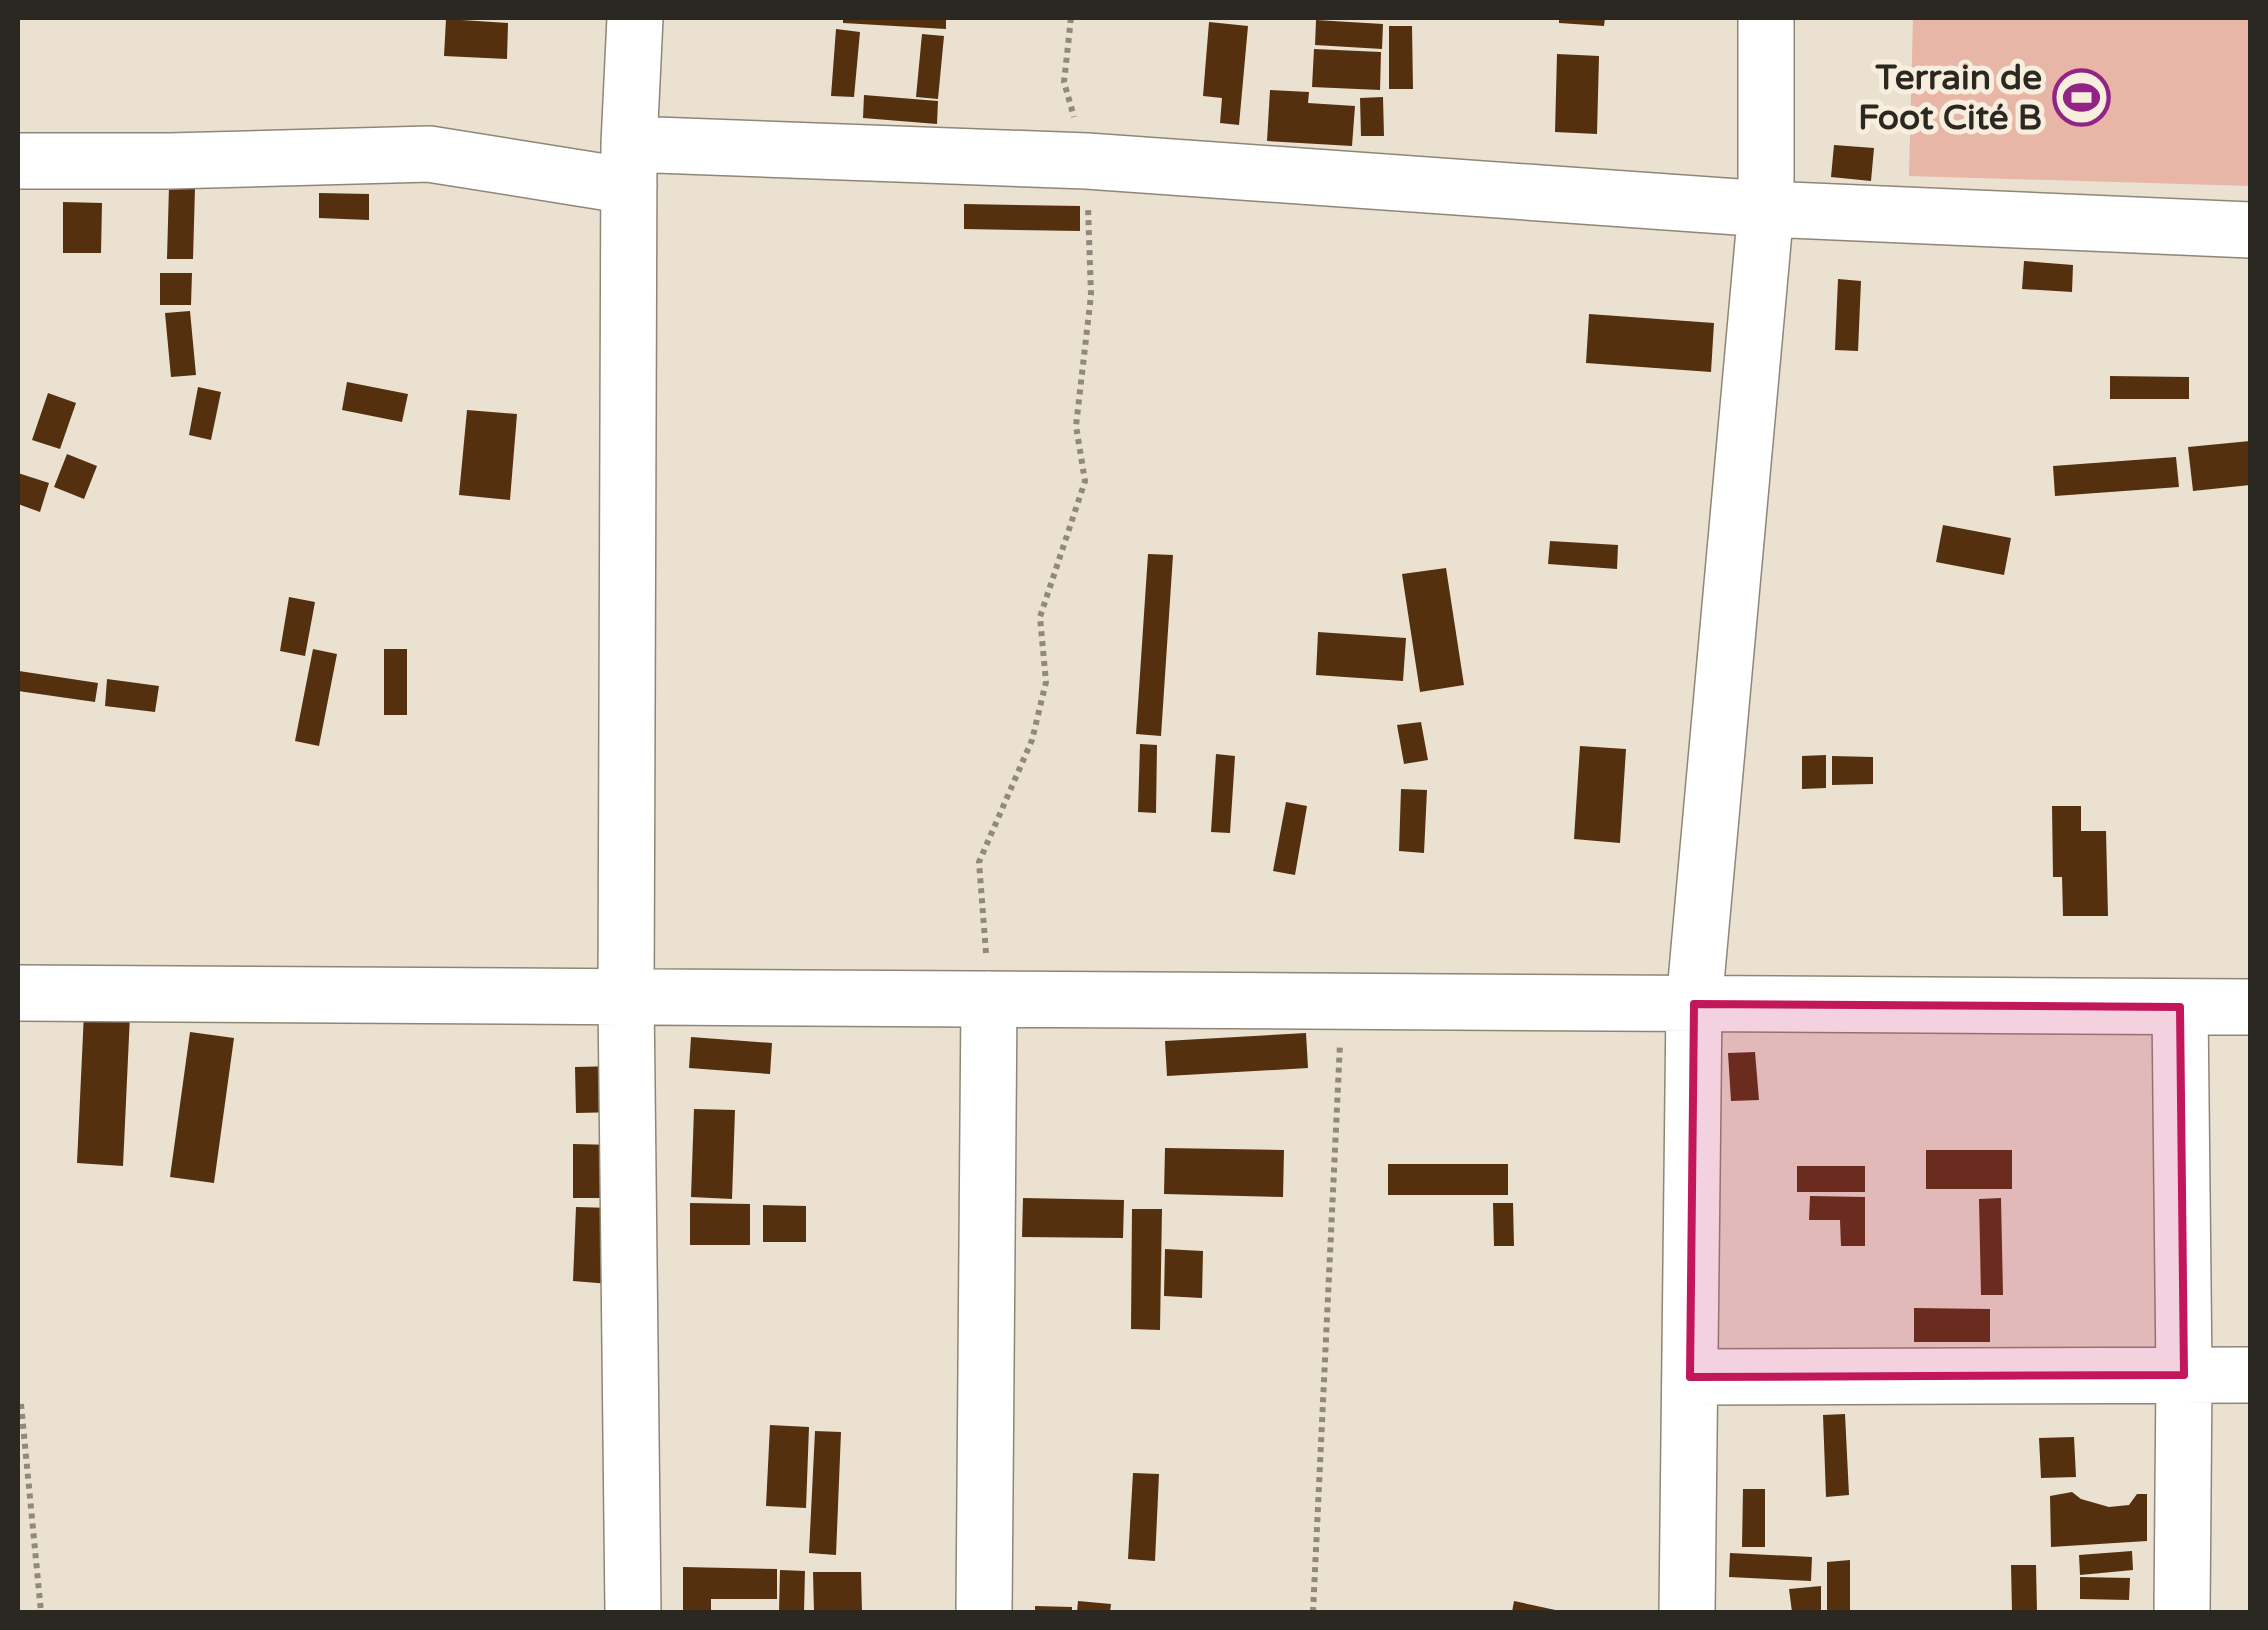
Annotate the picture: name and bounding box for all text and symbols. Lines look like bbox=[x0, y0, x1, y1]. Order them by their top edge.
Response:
place label: Terrain de Foot Cité B bbox=[1858, 57, 2042, 139]
sports icon: Terrain de Foot Cité B bbox=[2051, 67, 2111, 127]

